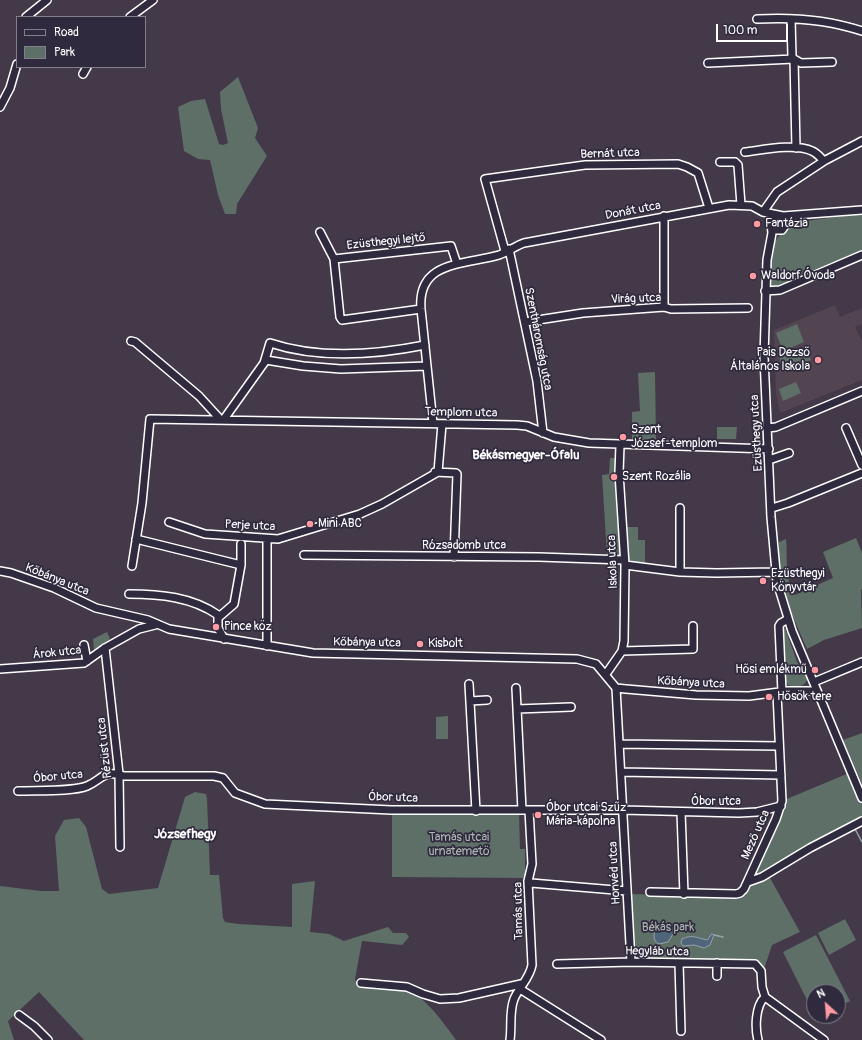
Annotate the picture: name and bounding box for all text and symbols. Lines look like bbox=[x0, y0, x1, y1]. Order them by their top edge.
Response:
legend bbox=[16, 16, 146, 68]
scale bar bbox=[718, 16, 790, 42]
text: 100 m bbox=[723, 23, 757, 38]
text: Road bbox=[54, 25, 79, 40]
text: Park bbox=[54, 45, 75, 60]
street label: Bernát utca bbox=[580, 146, 640, 162]
street label: Donát utca bbox=[604, 199, 662, 223]
place label: Fantázia bbox=[765, 217, 808, 231]
marker: Fantázia bbox=[752, 219, 762, 229]
street label: Ezüsthegyi lejtő bbox=[346, 231, 426, 253]
place label: Waldorf Óvoda bbox=[761, 269, 835, 283]
marker: Waldorf Óvoda bbox=[748, 271, 758, 281]
street label: Szentháromság utca bbox=[521, 286, 555, 392]
street label: Virág utca bbox=[611, 291, 661, 307]
place label: Pais Dezső Általános Iskola bbox=[730, 346, 810, 374]
marker: Pais Dezső Általános Iskola bbox=[813, 355, 823, 365]
street label: Ezüsthegy utca bbox=[748, 394, 766, 472]
street label: Templom utca bbox=[424, 405, 498, 421]
place label: Szent József-templom bbox=[631, 423, 717, 451]
marker: Szent József-templom bbox=[618, 432, 628, 442]
district label: Békásmegyer-Ófalu bbox=[472, 448, 580, 464]
place label: Szent Rozália bbox=[622, 470, 691, 484]
marker: Szent Rozália bbox=[609, 472, 619, 482]
street label: Perje utca bbox=[224, 517, 276, 535]
place label: Mini ABC bbox=[318, 517, 362, 531]
marker: Mini ABC bbox=[305, 519, 315, 529]
street label: Iskola utca bbox=[605, 535, 621, 589]
street label: Rózsadomb utca bbox=[422, 539, 506, 553]
street label: Kőbánya utca bbox=[23, 561, 91, 599]
place label: Ezüsthegyi Könyvtár bbox=[771, 567, 825, 595]
marker: Ezüsthegyi Könyvtár bbox=[758, 576, 768, 586]
place label: Pince köz bbox=[224, 620, 272, 634]
marker: Pince köz bbox=[211, 622, 221, 632]
street label: Kőbánya utca bbox=[333, 635, 401, 651]
place label: Kisbolt bbox=[428, 637, 463, 651]
marker: Kisbolt bbox=[415, 639, 425, 649]
street label: Árok utca bbox=[32, 643, 82, 663]
place label: Hősi emlékmű bbox=[735, 663, 807, 677]
marker: Hősi emlékmű bbox=[810, 665, 820, 675]
street label: Kőbánya utca bbox=[657, 674, 725, 692]
place label: Hősök tere bbox=[777, 690, 831, 704]
marker: Hősök tere bbox=[764, 692, 774, 702]
street label: Rézüst utca bbox=[95, 717, 115, 779]
street label: Óbor utca bbox=[33, 768, 83, 786]
street label: Óbor utca bbox=[368, 790, 418, 806]
street label: Óbor utca bbox=[691, 795, 741, 809]
place label: Óbor utcai Szűz Mária-kápolna bbox=[546, 801, 626, 829]
street label: Mező utca bbox=[739, 808, 773, 862]
marker: Óbor utcai Szűz Mária-kápolna bbox=[533, 810, 543, 820]
district label: Józsefhegy bbox=[154, 827, 216, 843]
park label: Tamás utcai urnatemető bbox=[429, 831, 489, 859]
street label: Honvéd utca bbox=[606, 841, 624, 905]
street label: Tamás utca bbox=[511, 882, 527, 940]
park label: Békás park bbox=[642, 921, 694, 935]
street label: Hegyláb utca bbox=[625, 944, 689, 960]
north arrow bbox=[806, 984, 846, 1024]
text: N bbox=[815, 986, 827, 1001]

